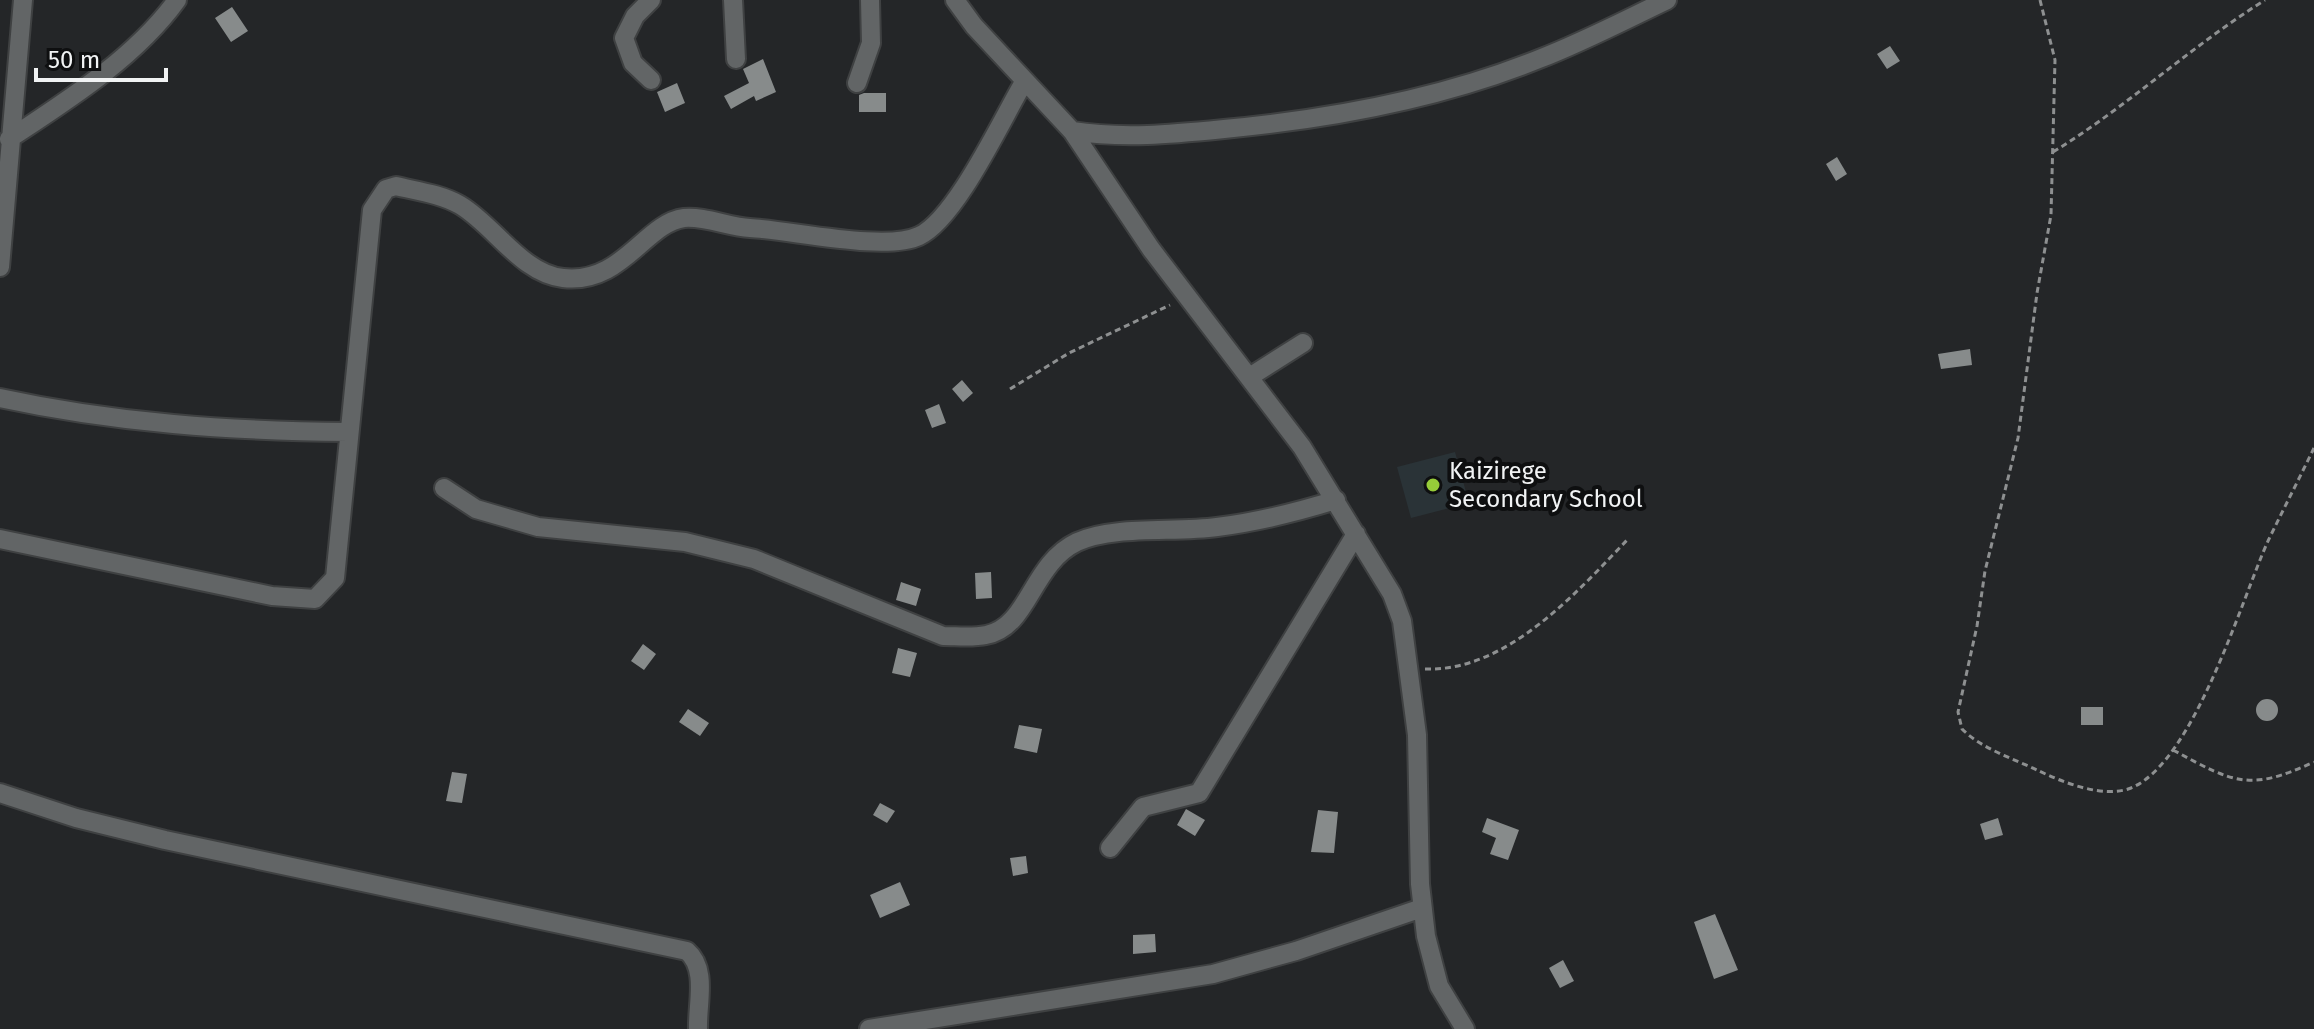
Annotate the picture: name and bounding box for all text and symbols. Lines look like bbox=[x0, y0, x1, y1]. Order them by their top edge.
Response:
scale bar bbox=[36, 32, 166, 82]
text: 50 m bbox=[48, 46, 100, 74]
place label: Kaizirege Secondary School bbox=[1449, 457, 1643, 513]
marker: Kaizirege Secondary School bbox=[1424, 476, 1442, 494]

